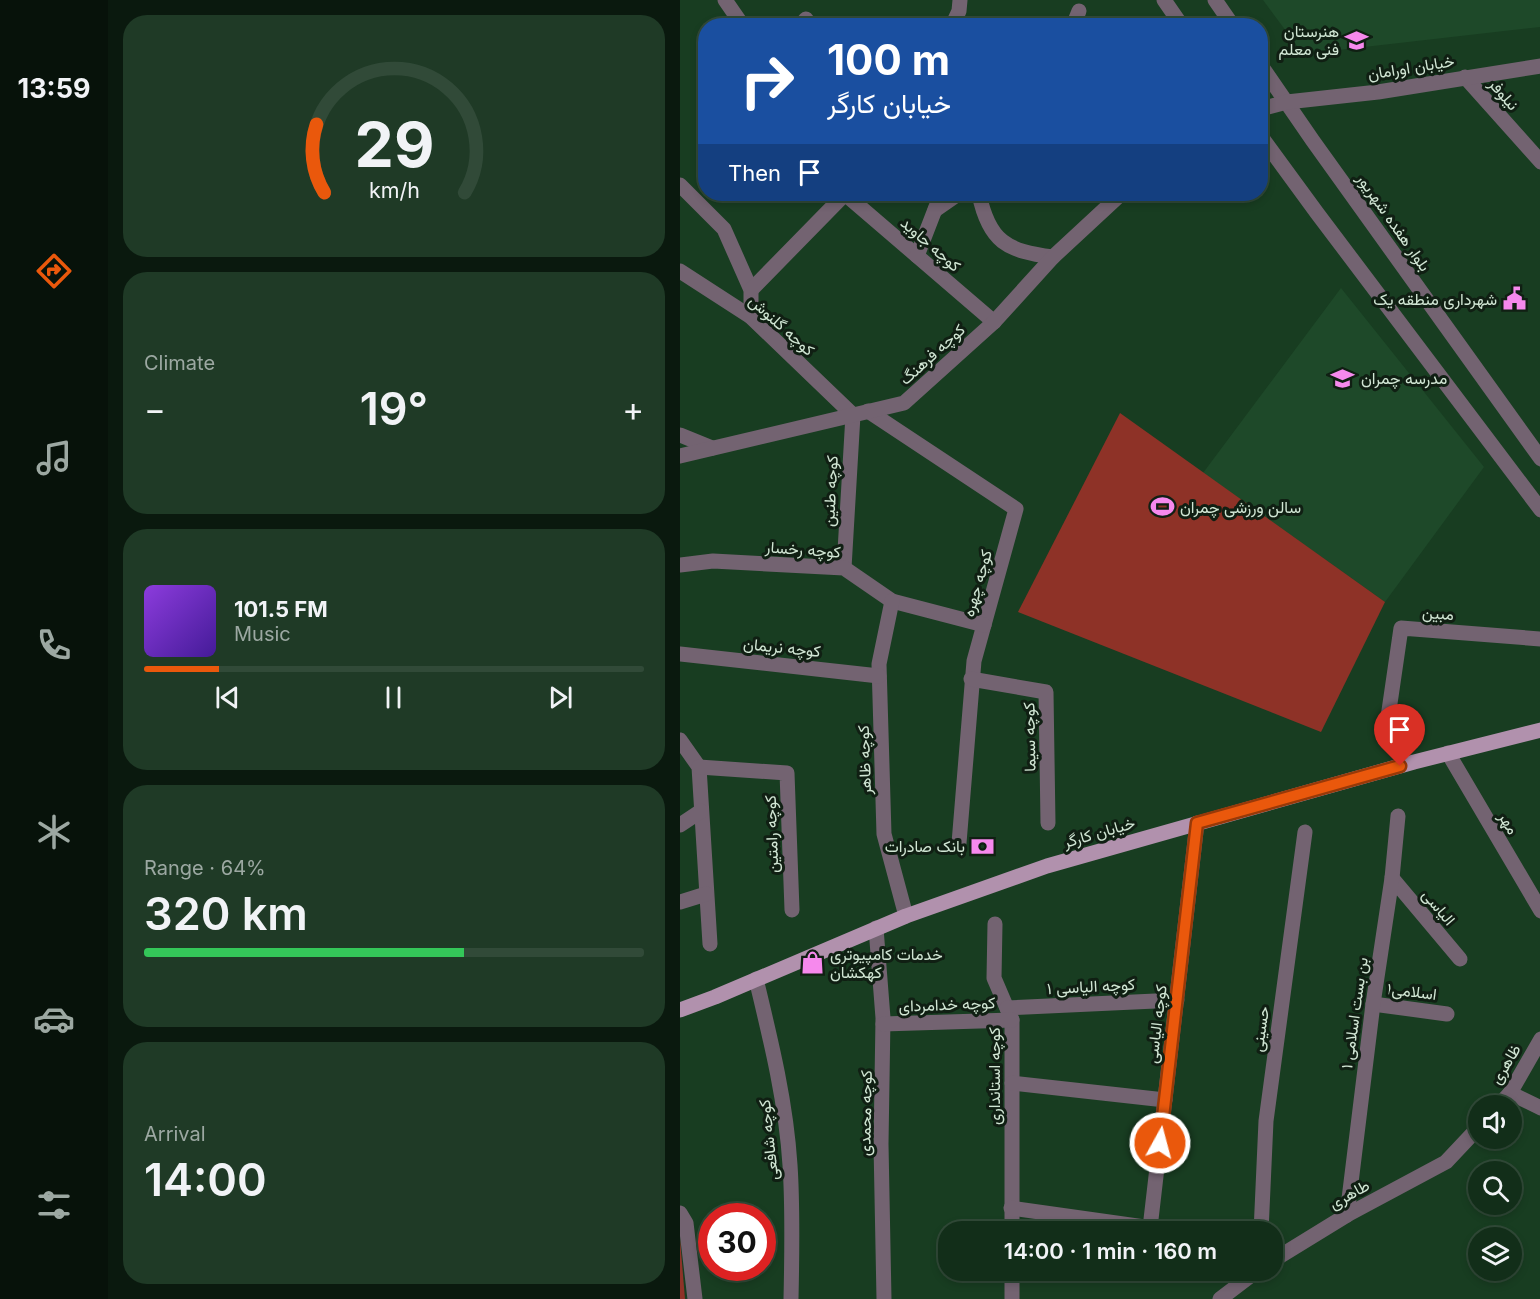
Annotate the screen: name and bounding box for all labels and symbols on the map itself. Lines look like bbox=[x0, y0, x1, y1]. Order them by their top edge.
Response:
place label: هنرستان فنی معلم bbox=[1279, 21, 1339, 60]
school or university icon: هنرستان فنی معلم bbox=[1344, 27, 1370, 53]
street label: خیابان اورامان bbox=[1366, 50, 1456, 85]
street label: نیلوفر bbox=[1483, 73, 1523, 115]
street label: بلوار هفده شهریور bbox=[1351, 168, 1435, 276]
street label: کوچه جاوید bbox=[895, 212, 965, 277]
public building icon: شهرداری منطقه یک bbox=[1502, 286, 1528, 312]
place label: شهرداری منطقه یک bbox=[1373, 289, 1497, 310]
street label: کوچه گلنوش bbox=[744, 290, 819, 361]
street label: کوچه فرهنگ bbox=[895, 319, 970, 390]
school or university icon: مدرسه چمران bbox=[1330, 365, 1356, 391]
place label: مدرسه چمران bbox=[1361, 368, 1447, 390]
street label: کوچه طنین bbox=[818, 455, 844, 527]
sports icon: سالن ورزشی چمران bbox=[1149, 494, 1175, 520]
place label: سالن ورزشی چمران bbox=[1180, 497, 1301, 519]
street label: کوچه رخسار bbox=[763, 536, 842, 564]
street label: کوچه چهره bbox=[958, 547, 998, 619]
street label: مبین bbox=[1421, 602, 1455, 625]
street label: کوچه نریمان bbox=[742, 633, 822, 663]
street label: کوچه سیما bbox=[1018, 702, 1042, 772]
pin bbox=[1374, 704, 1425, 766]
street label: کوچه ظاهر bbox=[853, 725, 877, 796]
street label: کوچه رامتین bbox=[760, 795, 784, 873]
street label: مهر bbox=[1493, 807, 1523, 838]
street label: خیابان کارگر bbox=[1060, 812, 1138, 853]
bank icon: بانک صادرات bbox=[970, 833, 996, 859]
place label: بانک صادرات bbox=[885, 836, 965, 857]
street label: الیاسی bbox=[1417, 885, 1460, 930]
place label: خدمات کامپیوتری کهکشان bbox=[830, 944, 943, 983]
shop icon: خدمات کامپیوتری کهکشان bbox=[799, 950, 825, 976]
street label: بن بست اسلامی ۱ bbox=[1336, 956, 1373, 1070]
street label: کوچه الیاسی ۱ bbox=[1046, 974, 1136, 1000]
street label: اسلامی۱ bbox=[1386, 978, 1438, 1005]
street label: کوچه الیاسی bbox=[1141, 984, 1173, 1065]
street label: کوچه خدامردای bbox=[898, 992, 996, 1018]
street label: حسینی bbox=[1247, 1005, 1274, 1053]
street label: کوچه استانداری bbox=[984, 1027, 1006, 1125]
street label: ظاهری bbox=[1485, 1040, 1526, 1088]
street label: کوچه محمدی bbox=[854, 1070, 878, 1156]
street label: کوچه شافعی bbox=[754, 1098, 784, 1182]
position arrow bbox=[1128, 1111, 1192, 1175]
street label: طاهری bbox=[1325, 1175, 1373, 1214]
speed limit sign: 30 bbox=[698, 1203, 776, 1281]

